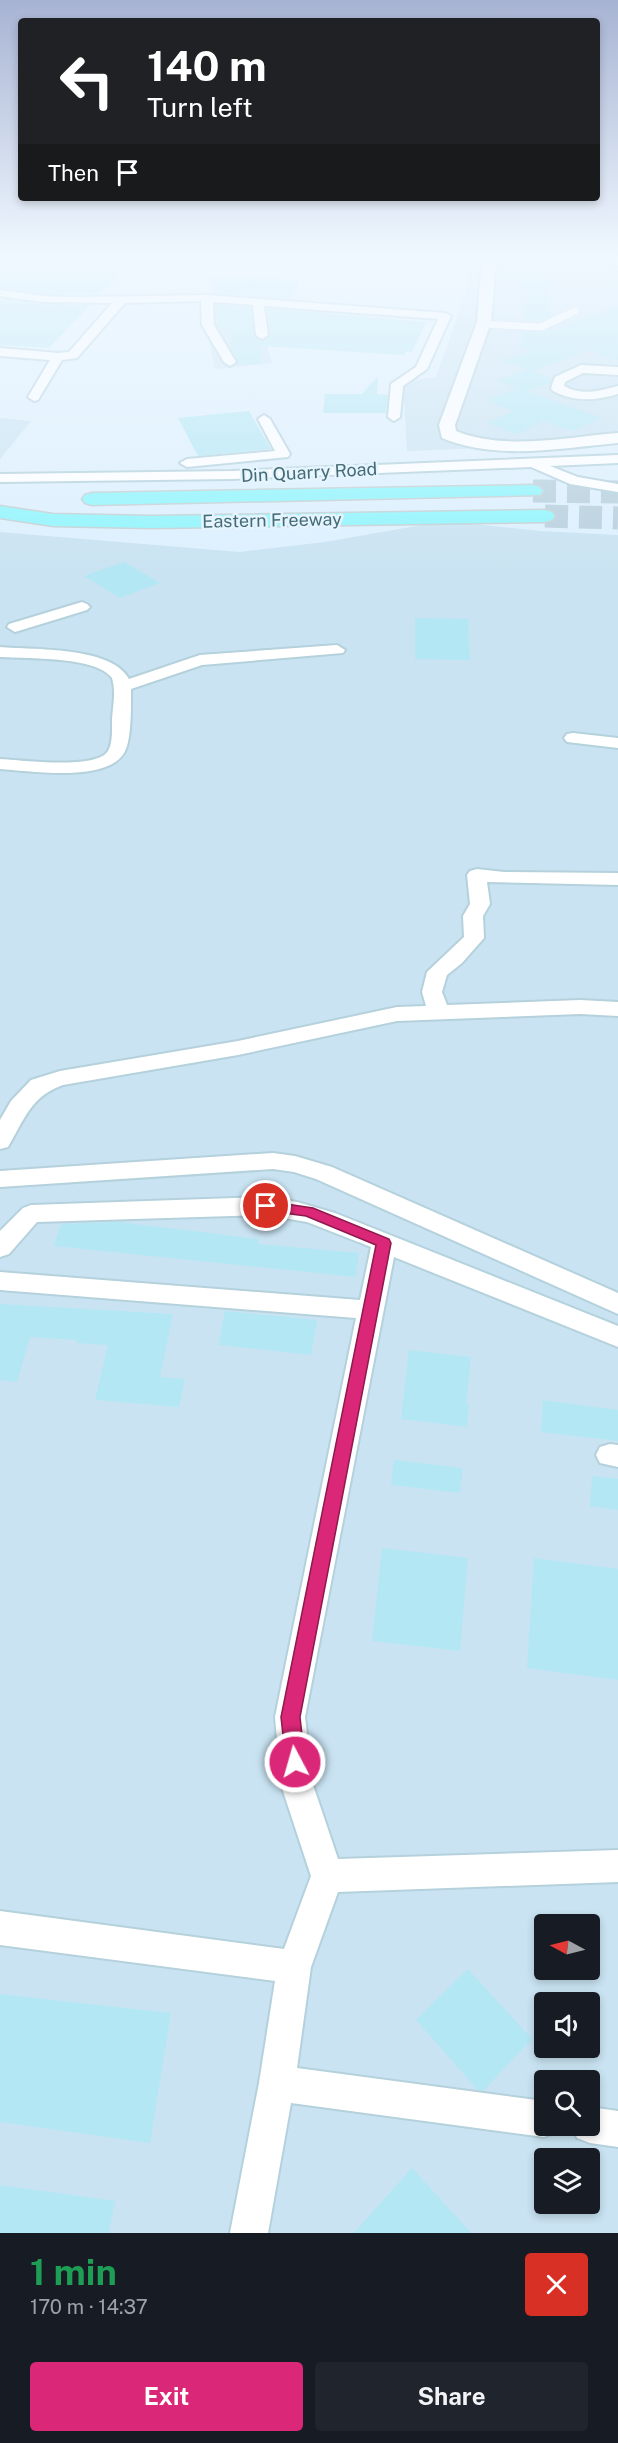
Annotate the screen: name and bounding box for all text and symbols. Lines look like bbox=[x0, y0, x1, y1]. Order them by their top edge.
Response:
text: 140 m bbox=[147, 41, 267, 90]
icon: left bbox=[48, 42, 126, 120]
text: Turn left bbox=[147, 91, 253, 123]
icon: arrive bbox=[111, 156, 144, 189]
text: Then bbox=[48, 160, 99, 186]
street label: Din Quarry Road bbox=[240, 458, 378, 486]
street label: Eastern Freeway bbox=[202, 508, 342, 532]
pin bbox=[240, 1180, 291, 1231]
icon: arrive bbox=[249, 1189, 282, 1222]
position arrow bbox=[263, 1730, 327, 1794]
north arrow bbox=[534, 1914, 600, 1980]
map controls bbox=[534, 1914, 600, 2214]
button: sound bbox=[534, 1992, 600, 2058]
button: search bbox=[534, 2070, 600, 2136]
button: layers bbox=[534, 2148, 600, 2214]
text: 1 min bbox=[30, 2251, 117, 2293]
button: close bbox=[525, 2253, 588, 2316]
text: 170 m · 14:37 bbox=[30, 2295, 148, 2319]
button: Exit bbox=[30, 2362, 303, 2431]
button: Share bbox=[315, 2362, 588, 2431]

